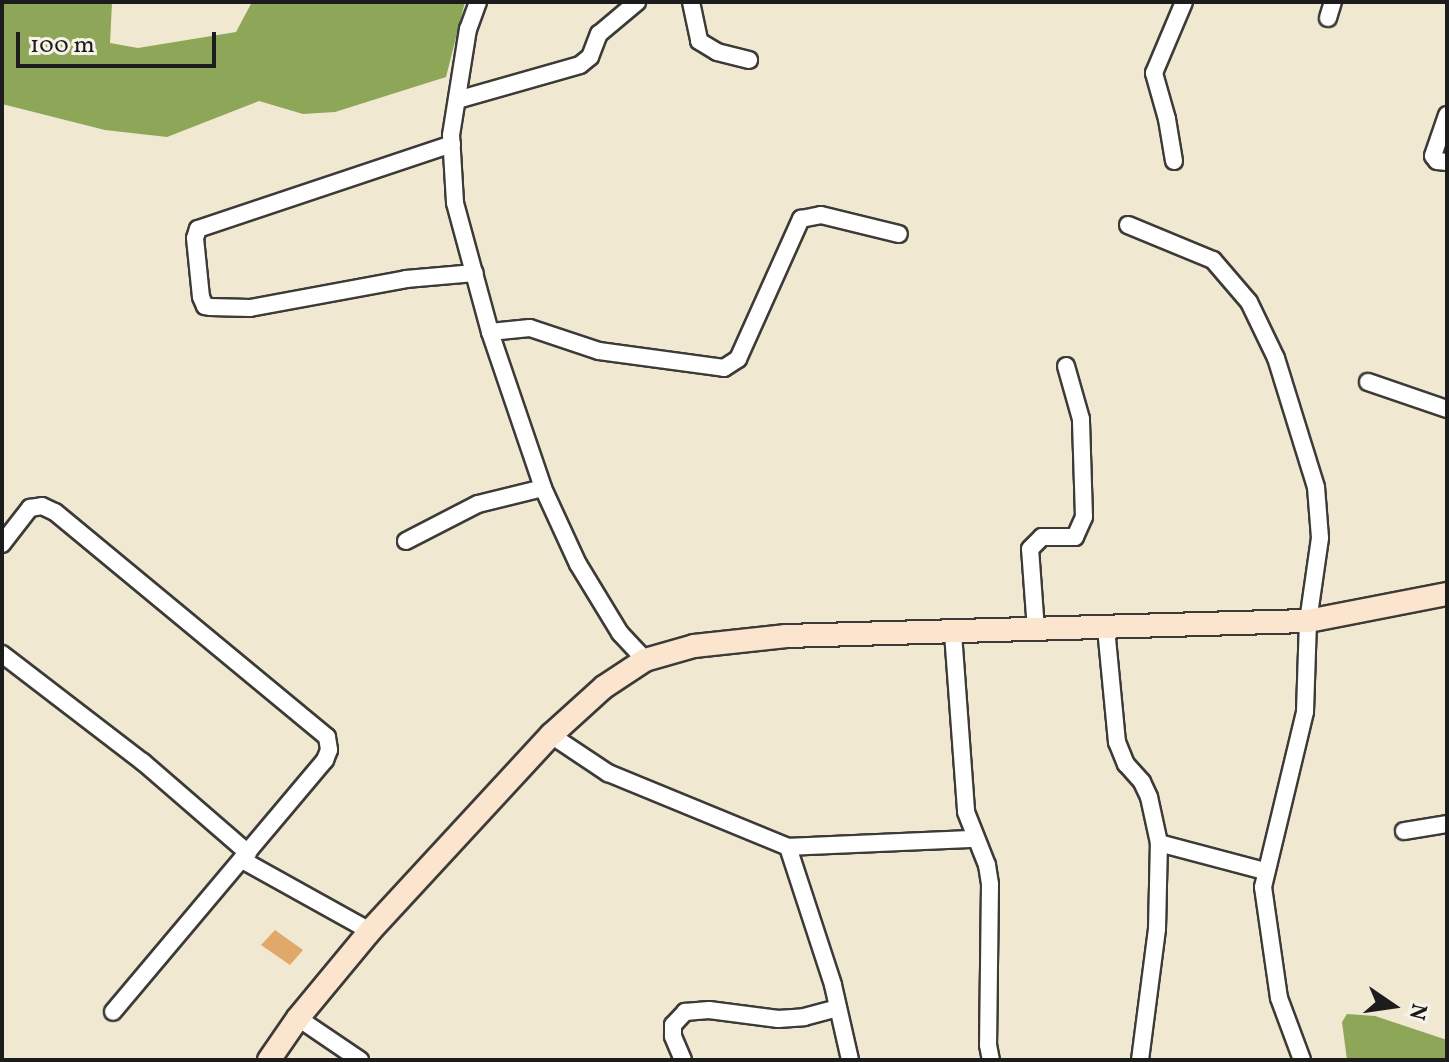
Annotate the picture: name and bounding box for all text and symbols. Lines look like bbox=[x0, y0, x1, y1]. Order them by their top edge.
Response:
scale bar bbox=[20, 16, 220, 66]
text: 100 m bbox=[30, 29, 95, 63]
north arrow bbox=[1353, 966, 1433, 1046]
text: N bbox=[1400, 1000, 1434, 1023]

